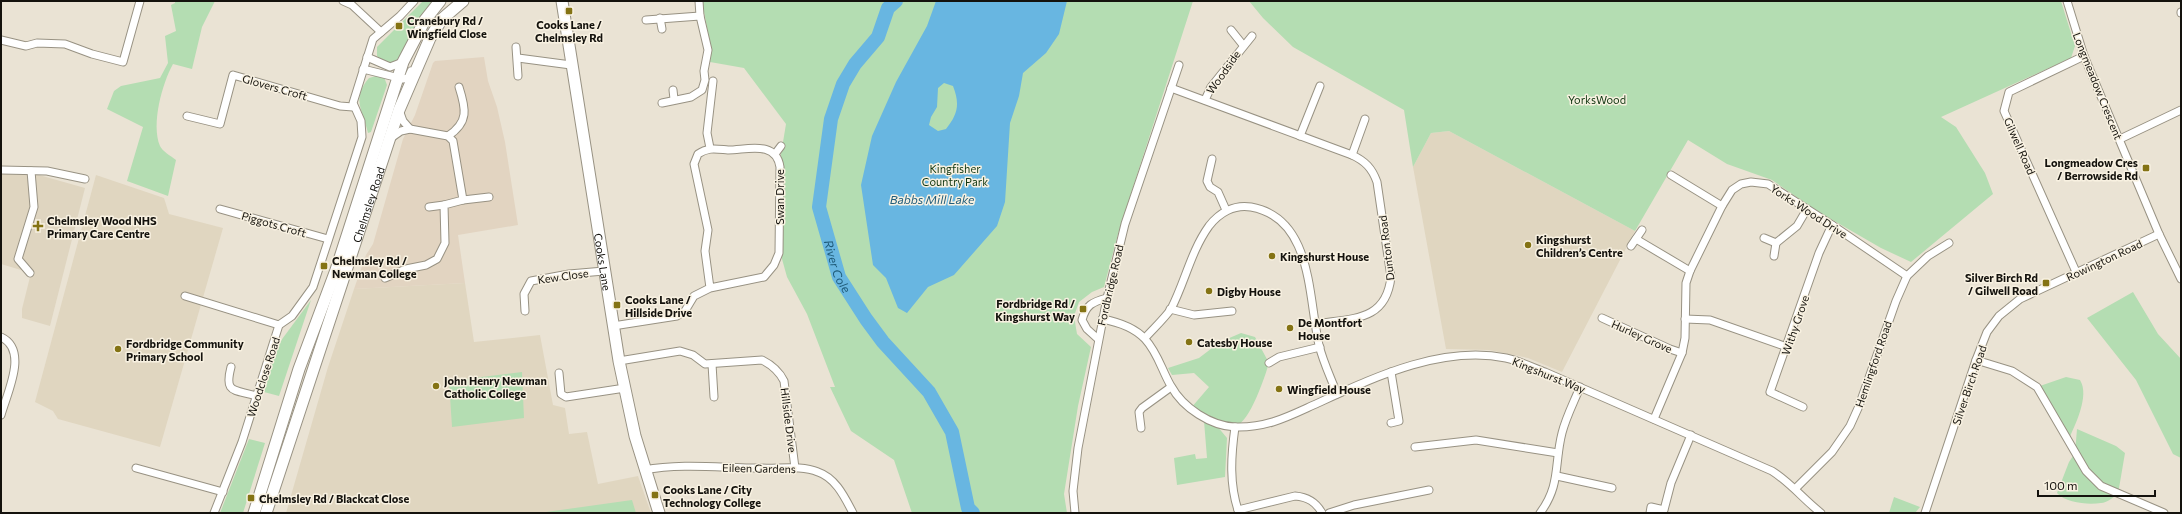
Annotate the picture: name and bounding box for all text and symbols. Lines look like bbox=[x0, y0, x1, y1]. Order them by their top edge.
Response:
marker: Cooks Lane / Chelmsley Rd bbox=[564, 6, 574, 16]
place label: Cranebury Rd / Wingfield Close bbox=[407, 14, 487, 40]
place label: Cooks Lane / Chelmsley Rd bbox=[535, 18, 603, 44]
marker: Cranebury Rd / Wingfield Close bbox=[394, 21, 404, 31]
street label: Longmeadow Crescent bbox=[2071, 30, 2126, 142]
street label: Woodside bbox=[1203, 48, 1243, 96]
street label: Glovers Croft bbox=[241, 72, 309, 103]
park label: YorksWood bbox=[1568, 93, 1626, 106]
street label: Gilwell Road bbox=[2002, 115, 2038, 177]
place label: Longmeadow Cres / Berrowside Rd bbox=[2045, 156, 2138, 182]
park label: Kingfisher Country Park bbox=[922, 162, 988, 188]
marker: Longmeadow Cres / Berrowside Rd bbox=[2141, 163, 2151, 173]
street label: Chelmsley Road bbox=[349, 165, 386, 244]
street label: Swan Drive bbox=[773, 169, 786, 225]
street label: Yorks Wood Drive bbox=[1768, 181, 1850, 241]
water label: Babbs Mill Lake bbox=[890, 192, 975, 206]
street label: Piggots Croft bbox=[240, 209, 308, 240]
place label: Chelmsley Wood NHS Primary Care Centre bbox=[47, 214, 157, 240]
street label: Dunton Road bbox=[1376, 215, 1396, 281]
marker: Chelmsley Wood NHS Primary Care Centre bbox=[32, 220, 44, 232]
street label: Cooks Lane bbox=[592, 232, 614, 292]
place label: Kingshurst Children’s Centre bbox=[1536, 233, 1623, 259]
street label: Rowington Road bbox=[2064, 237, 2144, 283]
water label: River Cole bbox=[822, 238, 854, 296]
marker: Kingshurst Children’s Centre bbox=[1523, 240, 1533, 250]
street label: Fordbridge Road bbox=[1094, 243, 1126, 327]
place label: Kingshurst House bbox=[1280, 250, 1369, 263]
marker: Kingshurst House bbox=[1267, 251, 1277, 261]
place label: Chelmsley Rd / Newman College bbox=[332, 254, 417, 280]
marker: Chelmsley Rd / Newman College bbox=[319, 261, 329, 271]
street label: Kew Close bbox=[537, 266, 589, 286]
place label: Silver Birch Rd / Gilwell Road bbox=[1965, 271, 2038, 297]
marker: Silver Birch Rd / Gilwell Road bbox=[2041, 278, 2051, 288]
place label: Digby House bbox=[1217, 285, 1281, 298]
marker: Digby House bbox=[1204, 286, 1214, 296]
place label: Cooks Lane / Hillside Drive bbox=[625, 293, 692, 319]
street label: Withy Grove bbox=[1779, 293, 1811, 357]
place label: Fordbridge Rd / Kingshurst Way bbox=[995, 297, 1075, 323]
marker: Cooks Lane / Hillside Drive bbox=[612, 300, 622, 310]
marker: Fordbridge Rd / Kingshurst Way bbox=[1078, 304, 1088, 314]
place label: De Montfort House bbox=[1298, 316, 1362, 342]
street label: Hurley Grove bbox=[1610, 317, 1674, 355]
street label: Hemlingford Road bbox=[1852, 319, 1894, 409]
marker: De Montfort House bbox=[1285, 323, 1295, 333]
street label: Woodclose Road bbox=[244, 335, 282, 419]
place label: Catesby House bbox=[1197, 336, 1273, 349]
place label: Fordbridge Community Primary School bbox=[126, 337, 244, 363]
marker: Catesby House bbox=[1184, 337, 1194, 347]
street label: Silver Birch Road bbox=[1949, 343, 1989, 427]
marker: Fordbridge Community Primary School bbox=[113, 344, 123, 354]
street label: Kingshurst Way bbox=[1511, 354, 1588, 396]
place label: John Henry Newman Catholic College bbox=[444, 374, 547, 400]
marker: John Henry Newman Catholic College bbox=[431, 381, 441, 391]
place label: Wingfield House bbox=[1287, 383, 1371, 396]
marker: Wingfield House bbox=[1274, 384, 1284, 394]
street label: Hillside Drive bbox=[779, 387, 799, 453]
street label: Eileen Gardens bbox=[722, 461, 796, 475]
scale bar bbox=[2038, 472, 2155, 498]
text: 100 m bbox=[2044, 478, 2078, 492]
place label: Cooks Lane / City Technology College bbox=[663, 483, 761, 509]
marker: Cooks Lane / City Technology College bbox=[650, 490, 660, 500]
place label: Chelmsley Rd / Blackcat Close bbox=[259, 492, 409, 505]
marker: Chelmsley Rd / Blackcat Close bbox=[246, 493, 256, 503]

